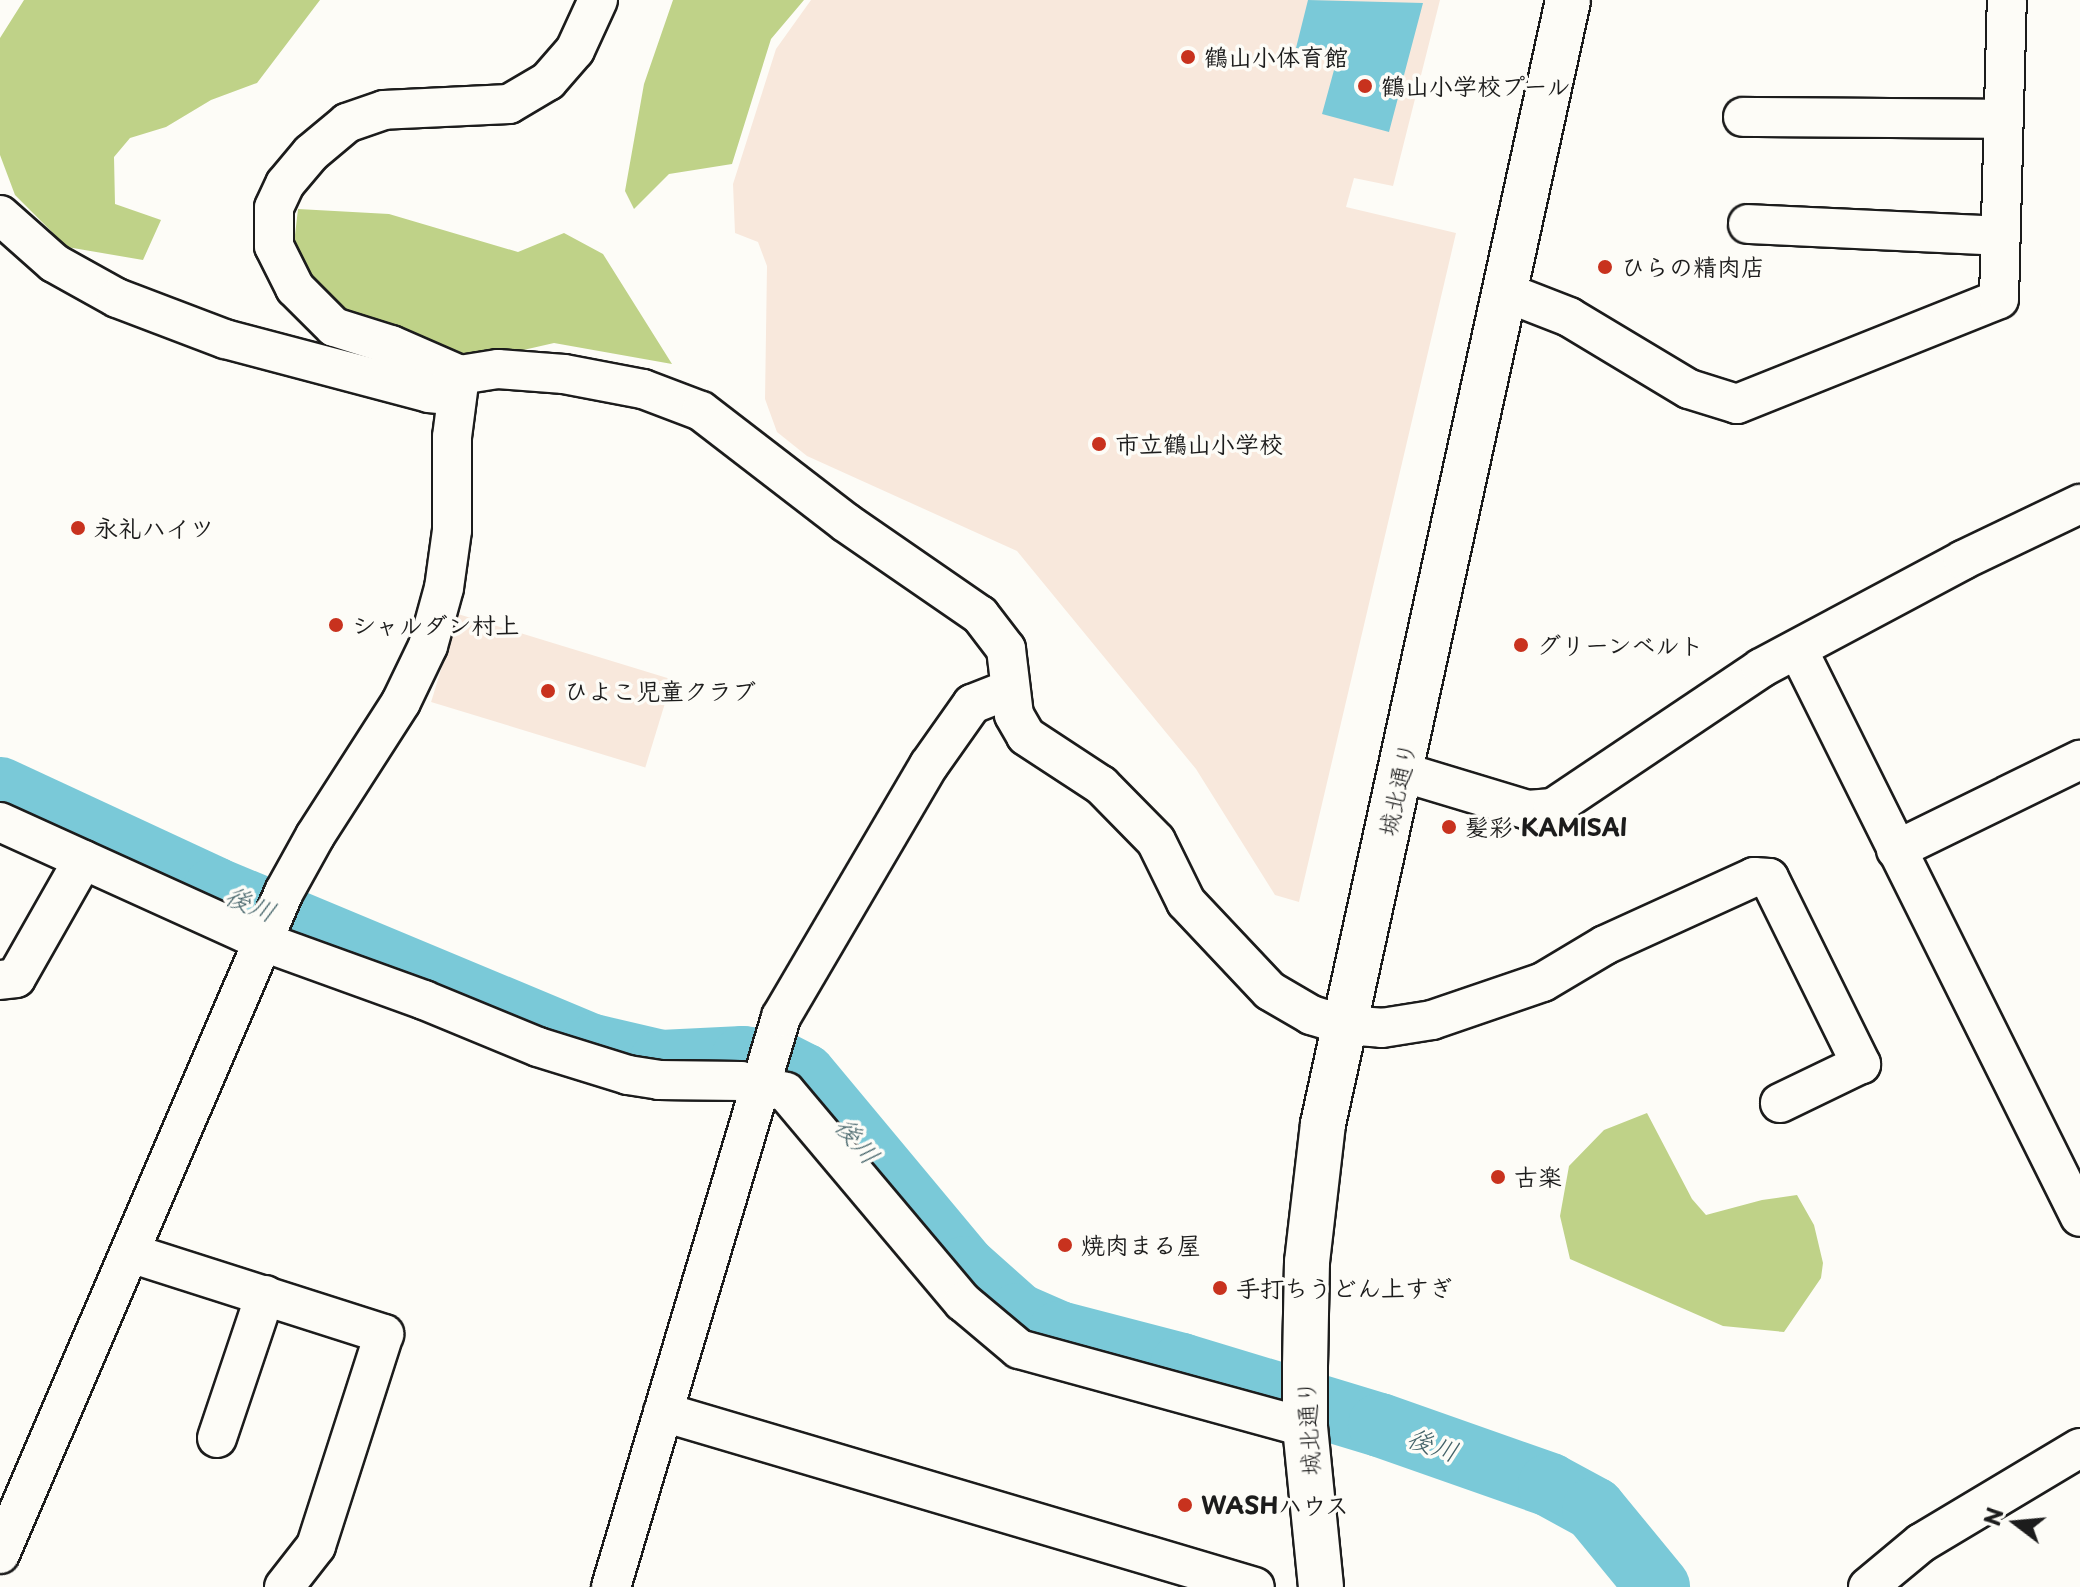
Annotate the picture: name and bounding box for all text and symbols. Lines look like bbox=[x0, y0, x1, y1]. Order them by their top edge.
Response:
place label: 鶴山小体育館 bbox=[1204, 43, 1348, 71]
marker: 鶴山小体育館 bbox=[1179, 48, 1197, 66]
place label: 鶴山小学校プール bbox=[1381, 72, 1572, 100]
marker: 鶴山小学校プール bbox=[1356, 77, 1374, 95]
place label: ひらの精肉店 bbox=[1621, 253, 1765, 281]
marker: ひらの精肉店 bbox=[1596, 258, 1614, 276]
place label: 市立鶴山小学校 bbox=[1115, 430, 1283, 458]
marker: 市立鶴山小学校 bbox=[1090, 435, 1108, 453]
place label: 永礼ハイツ bbox=[94, 514, 214, 542]
marker: 永礼ハイツ bbox=[69, 519, 87, 537]
place label: シャルダン村上 bbox=[352, 611, 520, 639]
marker: シャルダン村上 bbox=[327, 616, 345, 634]
place label: グリーンベルト bbox=[1537, 631, 1705, 659]
marker: グリーンベルト bbox=[1512, 636, 1530, 654]
place label: ひよこ児童クラブ bbox=[564, 677, 756, 705]
marker: ひよこ児童クラブ bbox=[539, 682, 557, 700]
street label: 城北通り bbox=[1372, 739, 1422, 839]
place label: 髪彩 KAMISAl bbox=[1465, 813, 1627, 841]
marker: 髪彩 KAMISAl bbox=[1440, 818, 1458, 836]
water label: 後川 bbox=[221, 878, 281, 928]
water label: 後川 bbox=[829, 1110, 887, 1170]
place label: 古楽 bbox=[1514, 1163, 1562, 1191]
marker: 古楽 bbox=[1489, 1168, 1507, 1186]
place label: 焼肉まる屋 bbox=[1081, 1231, 1201, 1259]
marker: 焼肉まる屋 bbox=[1056, 1236, 1074, 1254]
place label: 手打ちうどん上すぎ bbox=[1236, 1274, 1452, 1302]
marker: 手打ちうどん上すぎ bbox=[1211, 1279, 1229, 1297]
street label: 城北通り bbox=[1291, 1379, 1325, 1477]
water label: 後川 bbox=[1403, 1421, 1463, 1467]
north arrow bbox=[1976, 1483, 2056, 1563]
place label: WASHハウス bbox=[1201, 1491, 1350, 1519]
marker: WASHハウス bbox=[1176, 1496, 1194, 1514]
text: N bbox=[1974, 1503, 2011, 1529]

